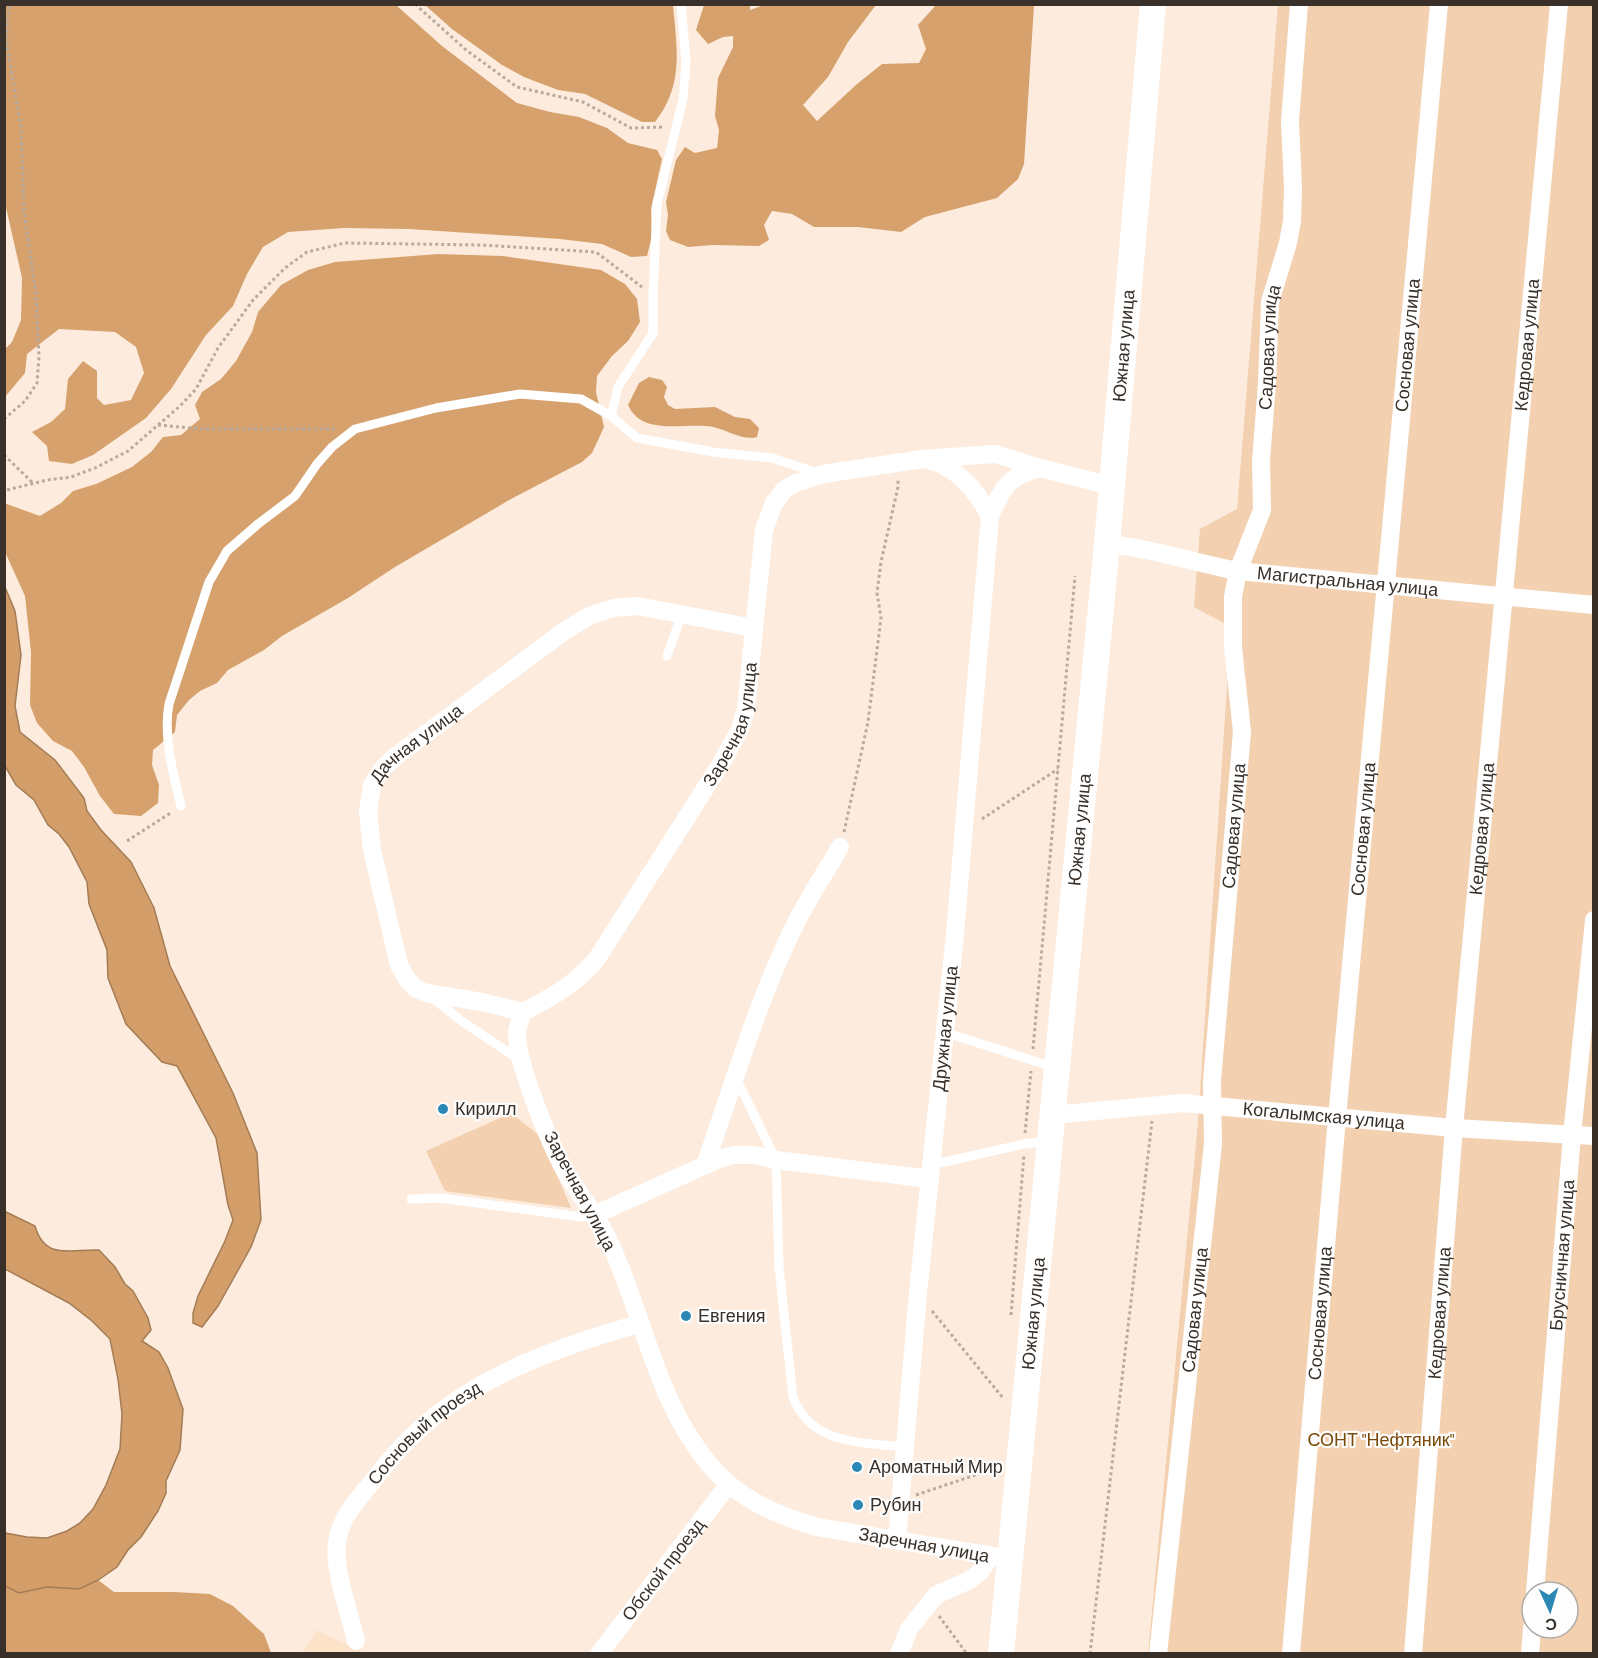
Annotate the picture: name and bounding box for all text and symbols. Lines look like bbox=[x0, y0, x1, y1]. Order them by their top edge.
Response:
street label: Сосновая улица bbox=[1390, 276, 1424, 413]
street label: Кедровая улица bbox=[1509, 277, 1543, 412]
street label: Садовая улица bbox=[1253, 280, 1285, 411]
street label: Южная улица bbox=[1107, 287, 1139, 403]
street label: Магистральная улица bbox=[1256, 561, 1440, 600]
street label: Заречная улица bbox=[697, 660, 761, 790]
street label: Дачная улица bbox=[364, 698, 467, 787]
street label: Сосновая улица bbox=[1345, 760, 1380, 897]
street label: Садовая улица bbox=[1217, 761, 1249, 890]
street label: Кедровая улица bbox=[1464, 761, 1498, 896]
street label: Южная улица bbox=[1062, 771, 1095, 887]
street label: Дружная улица bbox=[927, 963, 962, 1092]
place label: Кирилл bbox=[455, 1097, 517, 1119]
street label: Когалымская улица bbox=[1242, 1097, 1407, 1134]
marker: Кирилл bbox=[436, 1102, 450, 1116]
street label: Заречная улица bbox=[540, 1127, 622, 1255]
street label: Брусничная улица bbox=[1544, 1178, 1578, 1332]
street label: Сосновая улица bbox=[1303, 1244, 1336, 1381]
street label: Садовая улица bbox=[1176, 1245, 1212, 1374]
street label: Кедровая улица bbox=[1422, 1245, 1455, 1380]
street label: Южная улица bbox=[1016, 1255, 1049, 1371]
place label: Евгения bbox=[698, 1304, 766, 1326]
marker: Евгения bbox=[679, 1309, 693, 1323]
street label: Сосновый проезд bbox=[362, 1375, 485, 1489]
park label: СОНТ "Нефтяник" bbox=[1308, 1428, 1455, 1450]
place label: Ароматный Мир bbox=[869, 1455, 1003, 1477]
marker: Ароматный Мир bbox=[850, 1460, 864, 1474]
place label: Рубин bbox=[870, 1493, 922, 1515]
marker: Рубин bbox=[851, 1498, 865, 1512]
street label: Обской проезд bbox=[617, 1513, 709, 1625]
street label: Заречная улица bbox=[857, 1522, 992, 1567]
north arrow bbox=[1520, 1580, 1580, 1640]
text: С bbox=[1544, 1616, 1558, 1635]

